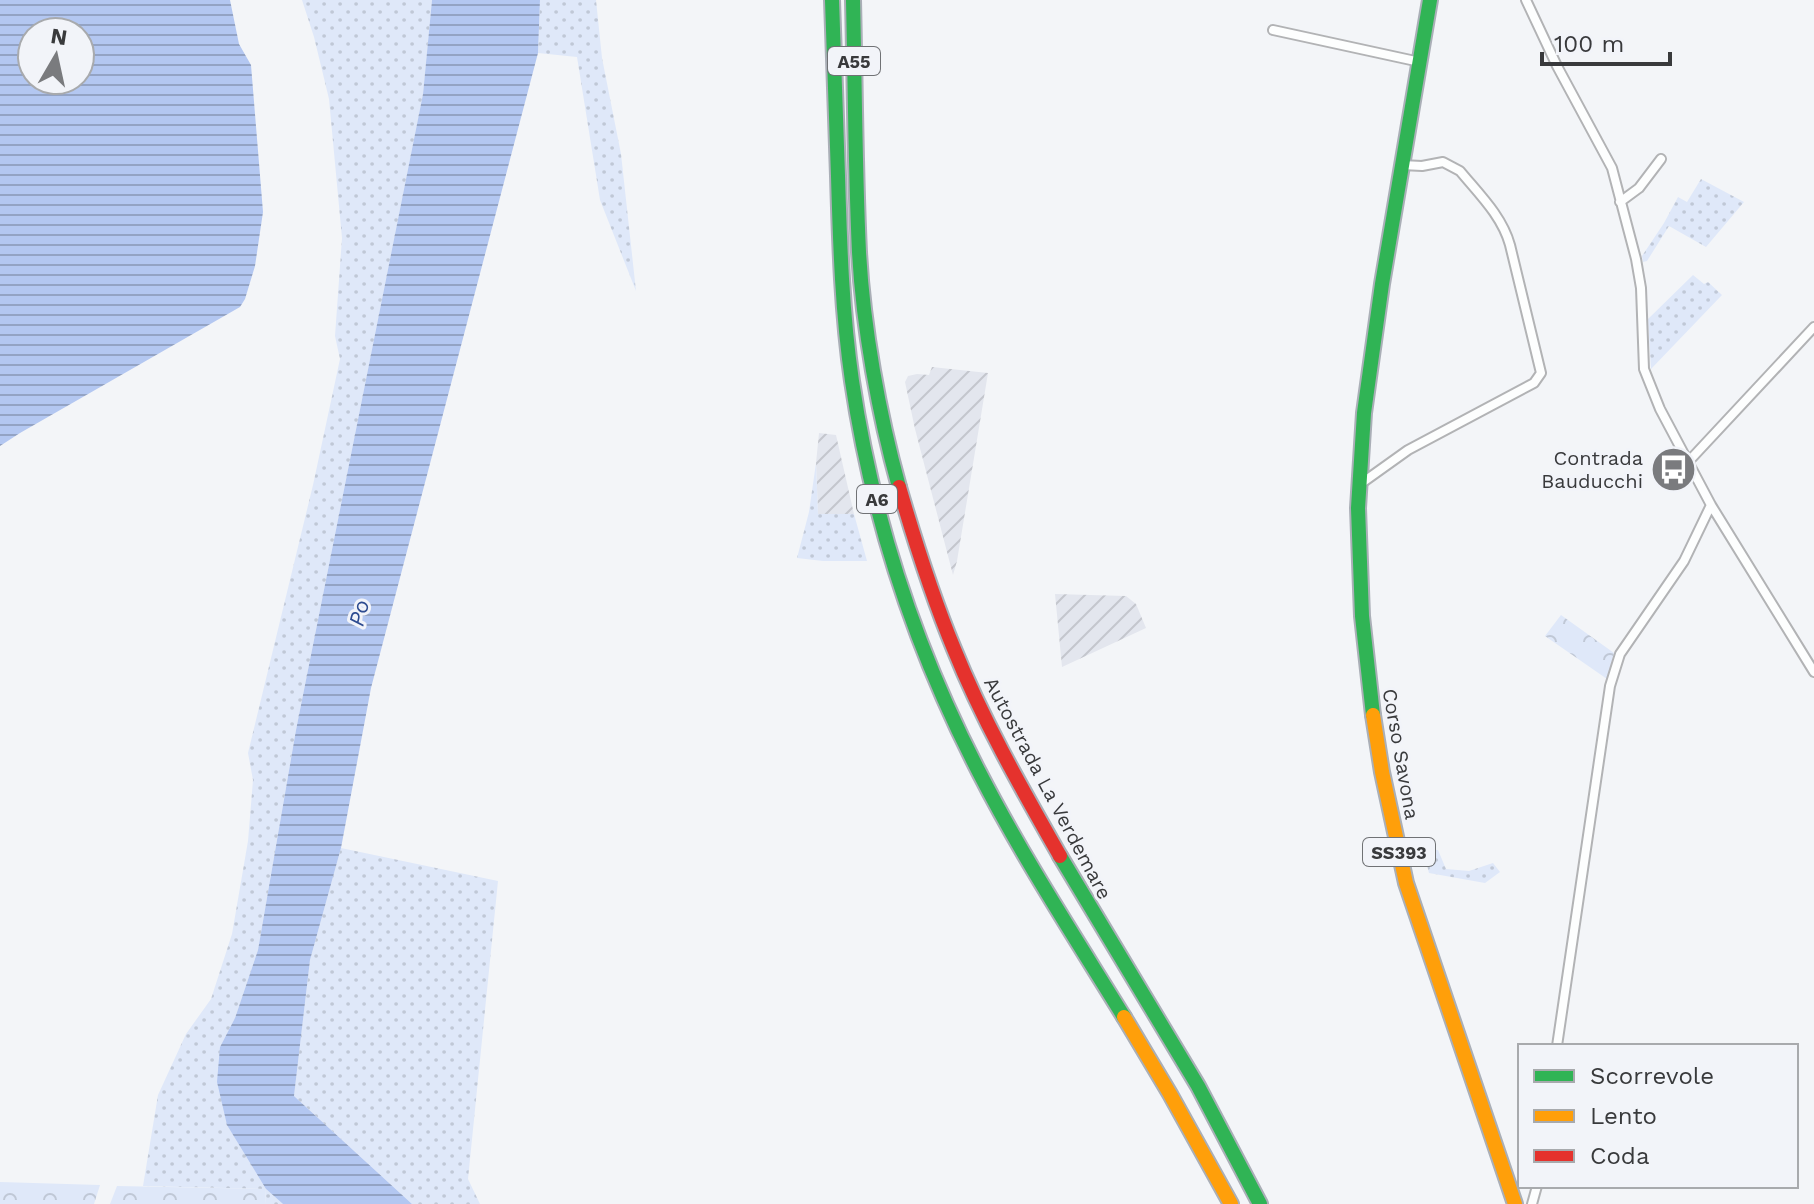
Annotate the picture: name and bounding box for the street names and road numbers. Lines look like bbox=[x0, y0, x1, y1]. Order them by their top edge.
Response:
road number: A55 bbox=[828, 47, 880, 75]
road number: A6 bbox=[857, 485, 897, 513]
street label: Autostrada La Verdemare bbox=[979, 673, 1117, 903]
street label: Corso Savona bbox=[1378, 687, 1424, 821]
road number: SS393 bbox=[1363, 838, 1435, 866]

